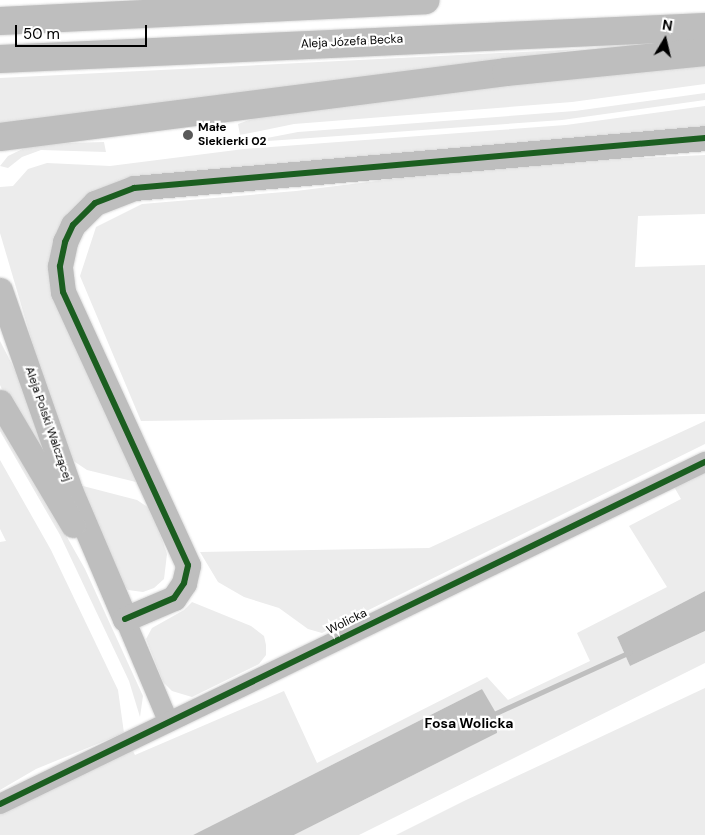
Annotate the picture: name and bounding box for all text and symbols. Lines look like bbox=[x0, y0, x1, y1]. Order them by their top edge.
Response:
scale bar bbox=[18, 15, 150, 47]
north arrow bbox=[640, 15, 690, 65]
text: N bbox=[661, 15, 674, 35]
text: 50 m bbox=[23, 24, 60, 44]
street label: Aleja Józefa Becka bbox=[300, 32, 404, 52]
place label: Małe Siekierki 02 bbox=[198, 121, 266, 149]
marker: Małe Siekierki 02 bbox=[182, 129, 194, 141]
street label: Aleja Polski Walczącej bbox=[22, 365, 74, 483]
street label: Wolicka bbox=[324, 606, 370, 638]
district label: Fosa Wolicka bbox=[424, 715, 514, 731]

